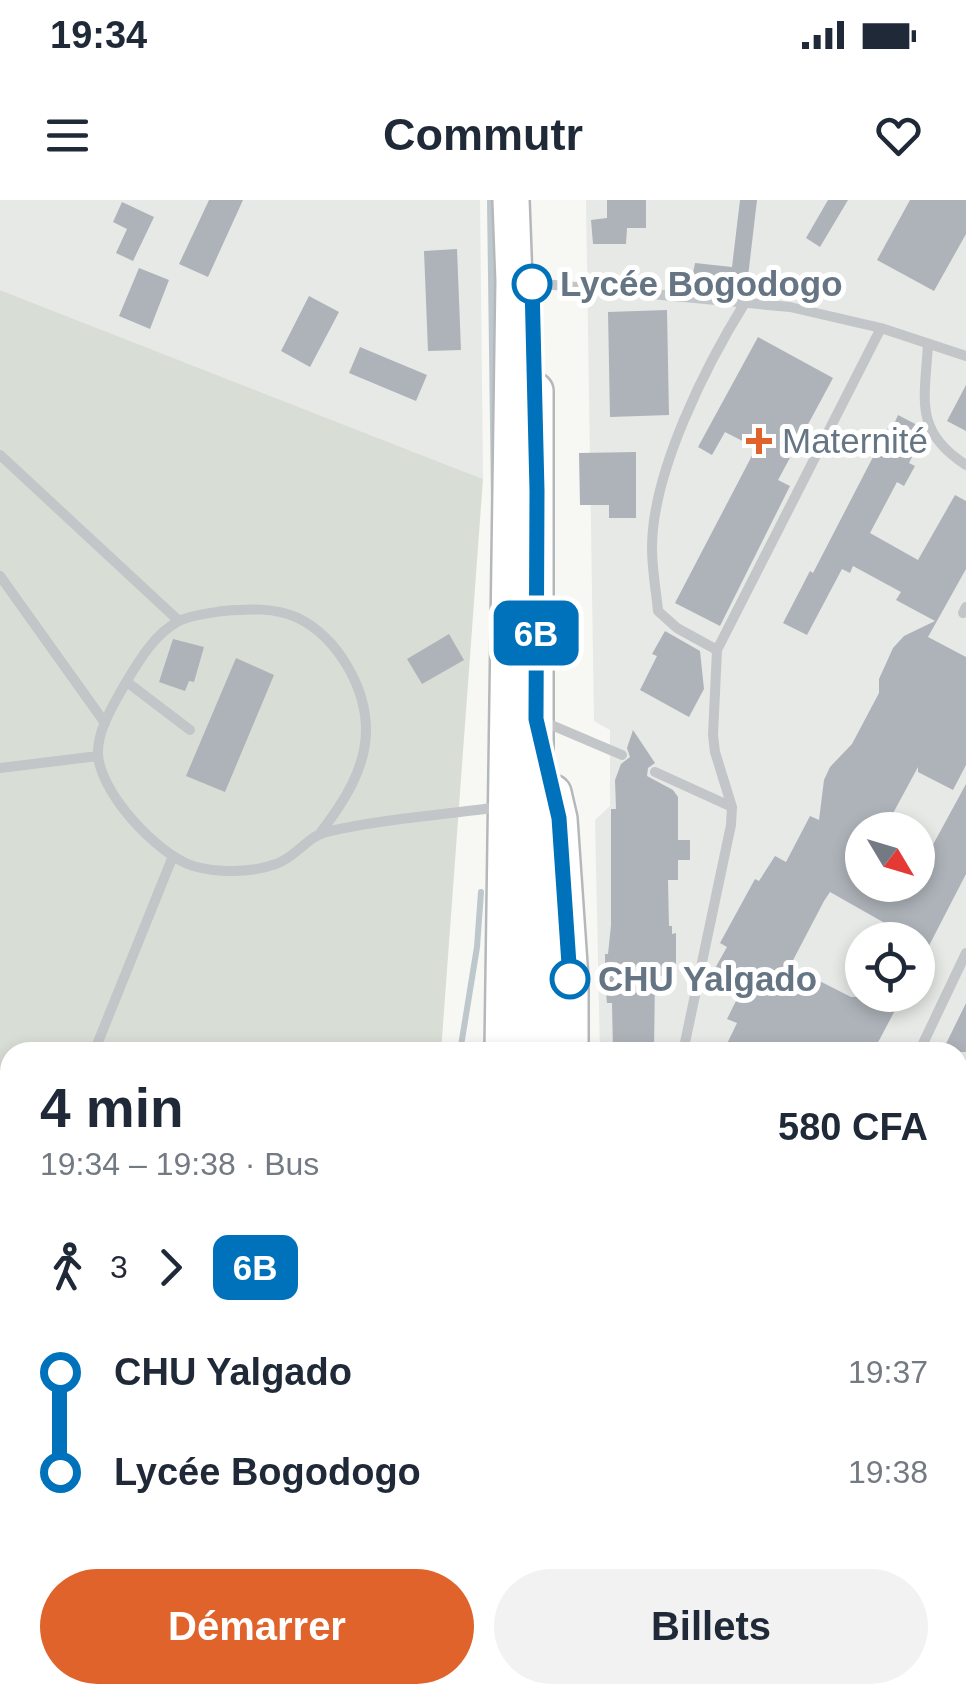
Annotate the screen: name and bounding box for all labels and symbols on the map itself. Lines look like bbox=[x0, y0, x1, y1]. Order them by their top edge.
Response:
place label: Lycée Bogodogo bbox=[560, 264, 843, 303]
marker: Lycée Bogodogo bbox=[513, 265, 551, 303]
place label: Maternité bbox=[782, 421, 928, 460]
marker: Maternité bbox=[746, 428, 772, 454]
line badge: 6B bbox=[491, 600, 581, 666]
north arrow bbox=[845, 812, 935, 902]
place label: CHU Yalgado bbox=[598, 959, 817, 998]
marker: CHU Yalgado bbox=[551, 960, 589, 998]

